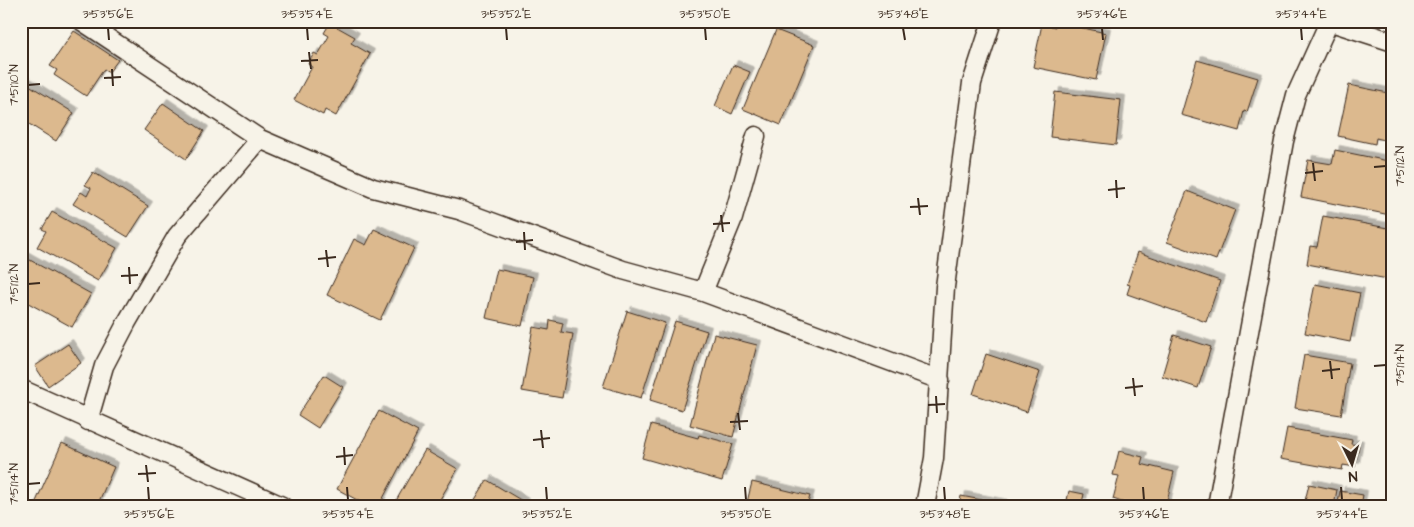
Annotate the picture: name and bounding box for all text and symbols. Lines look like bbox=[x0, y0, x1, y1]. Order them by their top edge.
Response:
text: 3°53'56"E bbox=[82, 6, 134, 23]
text: 3°53'54"E bbox=[281, 6, 333, 23]
text: 3°53'52"E bbox=[481, 6, 531, 23]
text: 3°53'50"E bbox=[679, 6, 731, 23]
text: 3°53'48"E bbox=[877, 6, 929, 23]
text: 3°53'46"E bbox=[1077, 6, 1127, 23]
text: 3°53'44"E bbox=[1275, 6, 1327, 23]
text: 7°51'10"N bbox=[6, 64, 23, 106]
text: 7°51'12"N bbox=[1392, 145, 1409, 186]
text: 7°51'12"N bbox=[6, 263, 23, 304]
text: 7°51'14"N bbox=[1392, 343, 1409, 386]
north arrow bbox=[1326, 440, 1376, 490]
text: 7°51'14"N bbox=[6, 462, 23, 505]
text: N bbox=[1348, 466, 1358, 486]
text: 3°53'56"E bbox=[123, 506, 175, 523]
text: 3°53'54"E bbox=[322, 506, 374, 523]
text: 3°53'52"E bbox=[522, 506, 572, 523]
text: 3°53'50"E bbox=[720, 506, 772, 523]
text: 3°53'48"E bbox=[919, 506, 971, 523]
text: 3°53'46"E bbox=[1119, 506, 1169, 523]
text: 3°53'44"E bbox=[1316, 506, 1368, 523]

